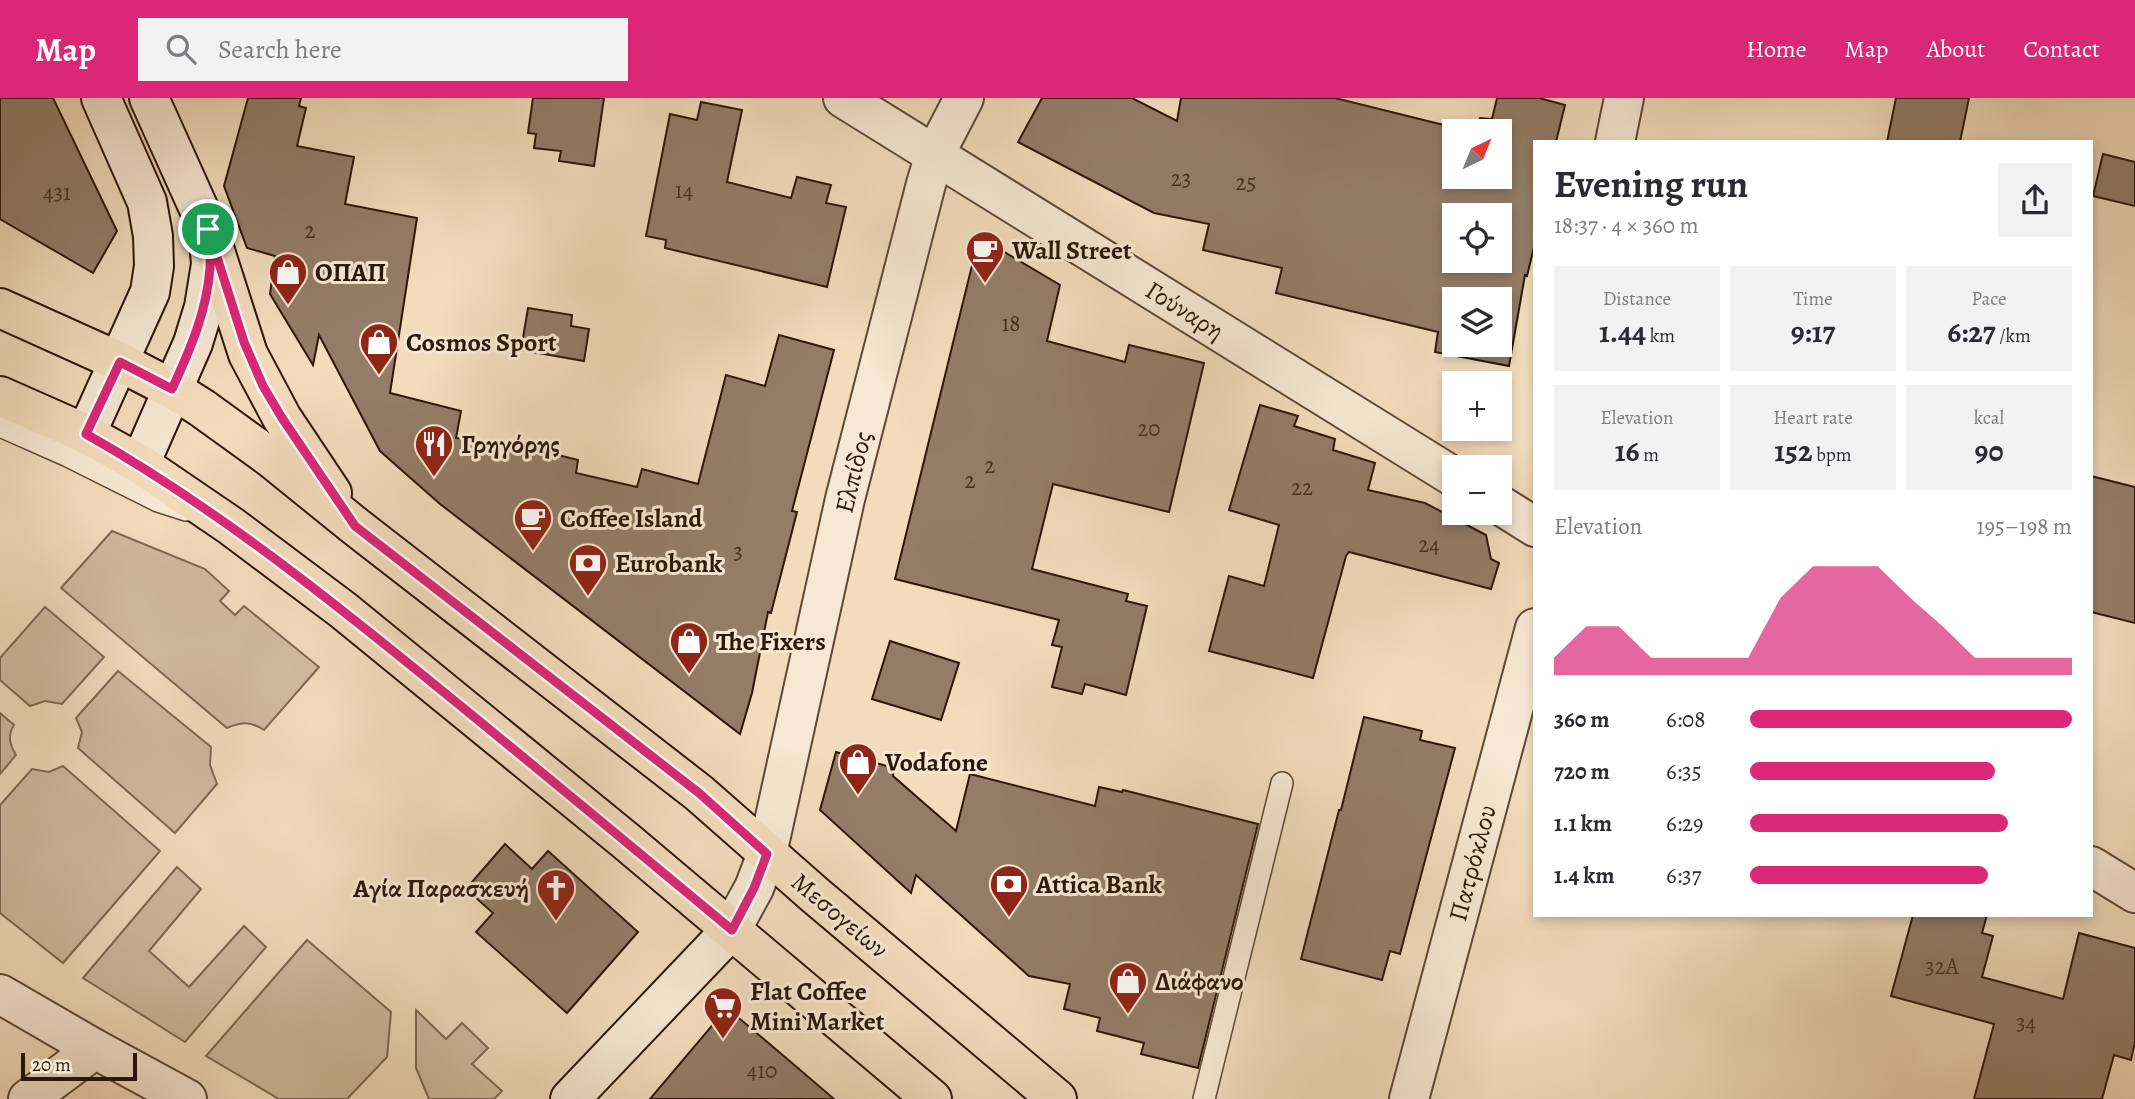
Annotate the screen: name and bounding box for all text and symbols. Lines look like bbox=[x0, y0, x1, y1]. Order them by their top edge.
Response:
search box bbox=[138, 18, 628, 81]
text: Map bbox=[35, 27, 96, 72]
icon: search bbox=[162, 30, 200, 68]
text: Search here bbox=[218, 32, 342, 67]
text: Home bbox=[1746, 33, 1807, 65]
text: Map bbox=[1845, 33, 1889, 65]
text: About bbox=[1927, 33, 1985, 65]
text: Contact bbox=[2023, 33, 2100, 65]
north arrow bbox=[1442, 119, 1512, 189]
map controls bbox=[1442, 119, 1512, 525]
text: Evening run bbox=[1554, 158, 1748, 210]
house number: 23 bbox=[1171, 163, 1191, 194]
button: share bbox=[1998, 163, 2072, 237]
house number: 25 bbox=[1236, 167, 1256, 198]
house number: 14 bbox=[675, 175, 693, 206]
house number: 431 bbox=[43, 177, 71, 208]
pin bbox=[178, 199, 238, 259]
button: locate bbox=[1442, 203, 1512, 273]
icon: arrive bbox=[189, 210, 227, 248]
text: 18:37 · 4 × 360 m bbox=[1554, 210, 1699, 241]
house number: 2 bbox=[305, 215, 316, 246]
cafe icon: Wall Street bbox=[964, 229, 1006, 284]
place label: Wall Street bbox=[1011, 233, 1132, 268]
shop icon: ΟΠΑΠ bbox=[267, 251, 309, 306]
place label: ΟΠΑΠ bbox=[315, 255, 386, 290]
street label: Γούναρη bbox=[1139, 273, 1231, 348]
text: Distance bbox=[1603, 286, 1671, 312]
text: Time bbox=[1793, 286, 1833, 312]
text: Pace bbox=[1971, 286, 2007, 312]
button: layers bbox=[1442, 287, 1512, 357]
house number: 18 bbox=[1001, 308, 1021, 339]
text: 1.44 bbox=[1599, 312, 1646, 352]
text: 9:17 bbox=[1791, 312, 1835, 352]
text: 6:27 bbox=[1947, 312, 1996, 352]
shop icon: Cosmos Sport bbox=[358, 321, 400, 376]
text: km bbox=[1646, 323, 1675, 349]
text: /km bbox=[1996, 323, 2031, 349]
place label: Cosmos Sport bbox=[406, 325, 557, 360]
button: + bbox=[1442, 371, 1512, 441]
text: Elevation bbox=[1601, 405, 1673, 431]
text: Heart rate bbox=[1773, 405, 1853, 431]
text: kcal bbox=[1974, 405, 2004, 431]
house number: 20 bbox=[1137, 413, 1161, 444]
restaurant icon: Γρηγόρης bbox=[413, 423, 455, 478]
place label: Γρηγόρης bbox=[461, 427, 560, 462]
street label: Ελπίδος bbox=[826, 428, 881, 517]
text: 16 bbox=[1615, 431, 1640, 471]
text: 152 bbox=[1774, 431, 1812, 471]
text: 90 bbox=[1975, 431, 2003, 471]
text: m bbox=[1640, 442, 1659, 468]
text: bpm bbox=[1812, 442, 1852, 468]
house number: 2 bbox=[985, 450, 996, 481]
button: − bbox=[1442, 455, 1512, 525]
house number: 2 bbox=[965, 465, 976, 496]
house number: 22 bbox=[1291, 472, 1313, 503]
cafe icon: Coffee Island bbox=[512, 497, 554, 552]
place label: Coffee Island bbox=[560, 501, 703, 536]
text: Elevation bbox=[1554, 511, 1642, 542]
text: 195–198 m bbox=[1977, 511, 2072, 542]
house number: 24 bbox=[1418, 529, 1440, 560]
house number: 3 bbox=[733, 536, 743, 567]
bank icon: Eurobank bbox=[567, 542, 609, 597]
place label: Eurobank bbox=[615, 546, 723, 581]
shop icon: The Fixers bbox=[668, 620, 710, 675]
place label: The Fixers bbox=[716, 624, 826, 659]
text: 360 m bbox=[1554, 704, 1609, 735]
text: 6:08 bbox=[1666, 704, 1706, 735]
shop icon: Vodafone bbox=[837, 741, 879, 796]
place label: Vodafone bbox=[884, 745, 988, 780]
text: 720 m bbox=[1554, 756, 1610, 787]
text: 6:35 bbox=[1666, 756, 1702, 787]
street label: Πατρόκλου bbox=[1440, 801, 1505, 925]
text: 1.1 km bbox=[1554, 808, 1612, 839]
text: 6:29 bbox=[1666, 808, 1704, 839]
text: 1.4 km bbox=[1554, 860, 1615, 891]
text: 6:37 bbox=[1666, 860, 1701, 891]
bank icon: Attica Bank bbox=[988, 863, 1030, 918]
street label: Μεσογείων bbox=[784, 864, 896, 966]
church icon: Αγία Παρασκευή bbox=[535, 867, 577, 922]
place label: Attica Bank bbox=[1035, 867, 1163, 902]
place label: Αγία Παρασκευή bbox=[352, 871, 529, 906]
house number: 32Α bbox=[1925, 951, 1960, 982]
shop icon: Διάφανο bbox=[1107, 960, 1149, 1015]
place label: Διάφανο bbox=[1155, 964, 1244, 999]
place label: Flat Coffee Mini Market bbox=[750, 974, 885, 1039]
supermarket icon: Flat Coffee Mini Market bbox=[702, 985, 744, 1040]
house number: 34 bbox=[2016, 1007, 2036, 1038]
scale bar bbox=[21, 1050, 136, 1082]
text: 20 m bbox=[32, 1052, 71, 1078]
house number: 410 bbox=[747, 1055, 777, 1086]

